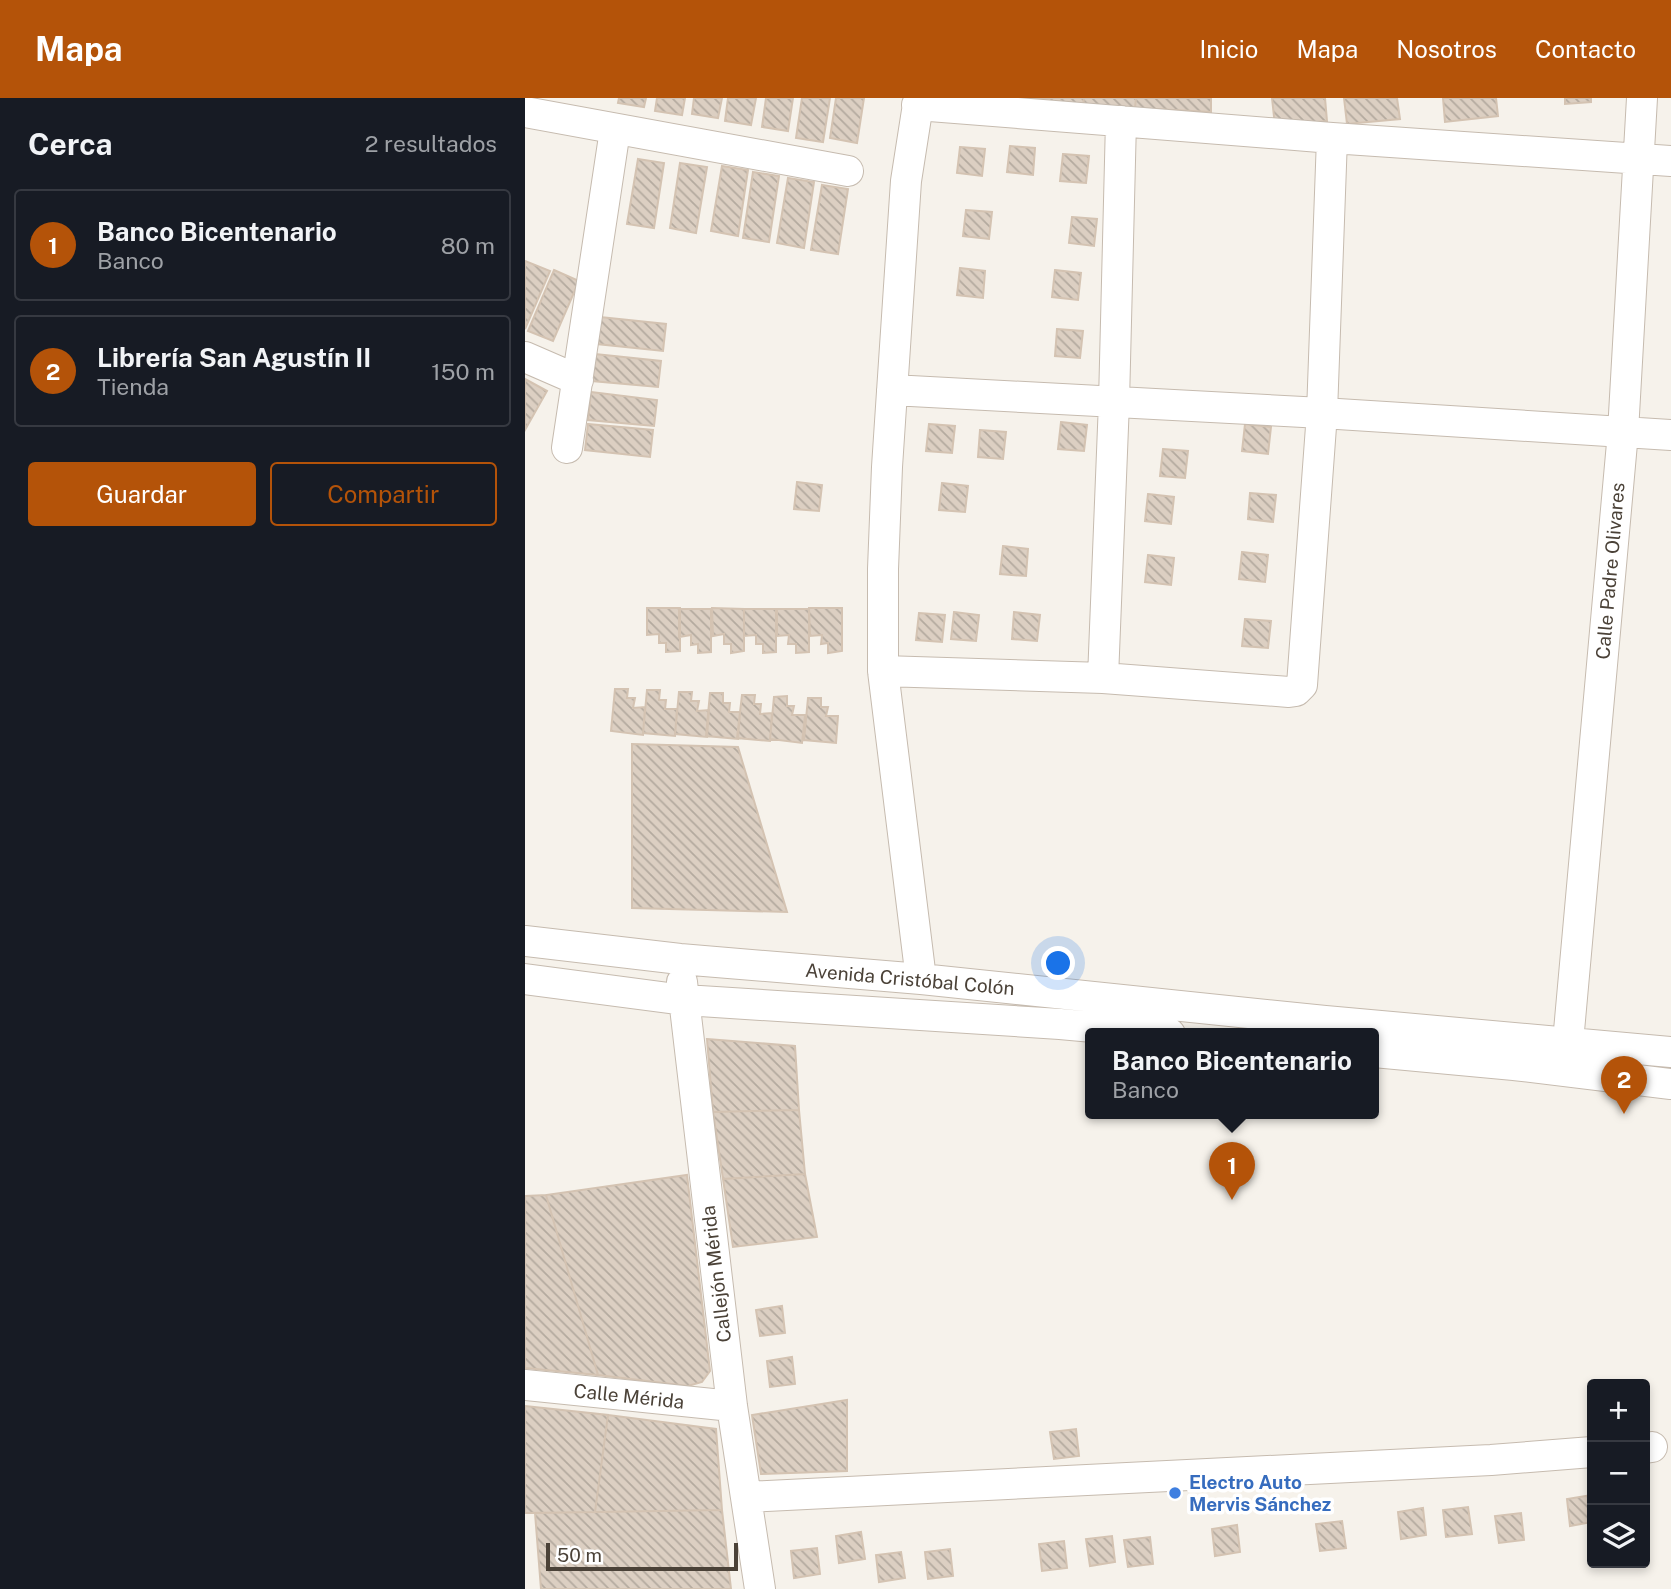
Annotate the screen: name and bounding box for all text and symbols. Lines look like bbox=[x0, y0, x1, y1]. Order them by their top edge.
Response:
text: Mapa bbox=[35, 30, 123, 68]
text: Inicio bbox=[1199, 35, 1258, 63]
text: Mapa bbox=[1296, 35, 1358, 63]
text: Nosotros bbox=[1396, 35, 1497, 63]
text: Contacto bbox=[1535, 35, 1636, 63]
text: Cerca bbox=[28, 126, 113, 162]
text: 2 resultados bbox=[365, 130, 497, 157]
text: Banco Bicentenario bbox=[97, 216, 337, 247]
text: 1 bbox=[48, 232, 58, 259]
text: 80 m bbox=[441, 232, 495, 259]
text: Banco bbox=[97, 247, 164, 274]
text: Librería San Agustín II bbox=[97, 342, 371, 373]
text: 2 bbox=[46, 358, 60, 385]
text: 150 m bbox=[431, 358, 495, 385]
text: Tienda bbox=[97, 373, 169, 400]
button: Guardar bbox=[28, 462, 256, 526]
button: Compartir bbox=[270, 462, 497, 526]
street label: Calle Padre Olivares bbox=[1591, 482, 1629, 660]
your location bbox=[1041, 946, 1075, 980]
street label: Avenida Cristóbal Colón bbox=[804, 959, 1016, 999]
popup bbox=[1085, 1028, 1379, 1119]
text: Banco Bicentenario bbox=[1112, 1045, 1352, 1076]
pin: 2 bbox=[1601, 1056, 1647, 1114]
text: Banco bbox=[1112, 1076, 1179, 1103]
pin: 1 bbox=[1209, 1142, 1255, 1200]
street label: Callejón Mérida bbox=[697, 1204, 735, 1344]
street label: Calle Mérida bbox=[573, 1379, 685, 1413]
map controls bbox=[1587, 1379, 1650, 1568]
button: + bbox=[1587, 1379, 1650, 1442]
button: − bbox=[1587, 1442, 1650, 1505]
place label: Electro Auto Mervis Sánchez bbox=[1189, 1471, 1331, 1515]
marker: Electro Auto Mervis Sánchez bbox=[1167, 1485, 1183, 1501]
button: layers bbox=[1587, 1505, 1650, 1568]
scale bar bbox=[546, 1540, 739, 1572]
text: 50 m bbox=[557, 1544, 602, 1566]

